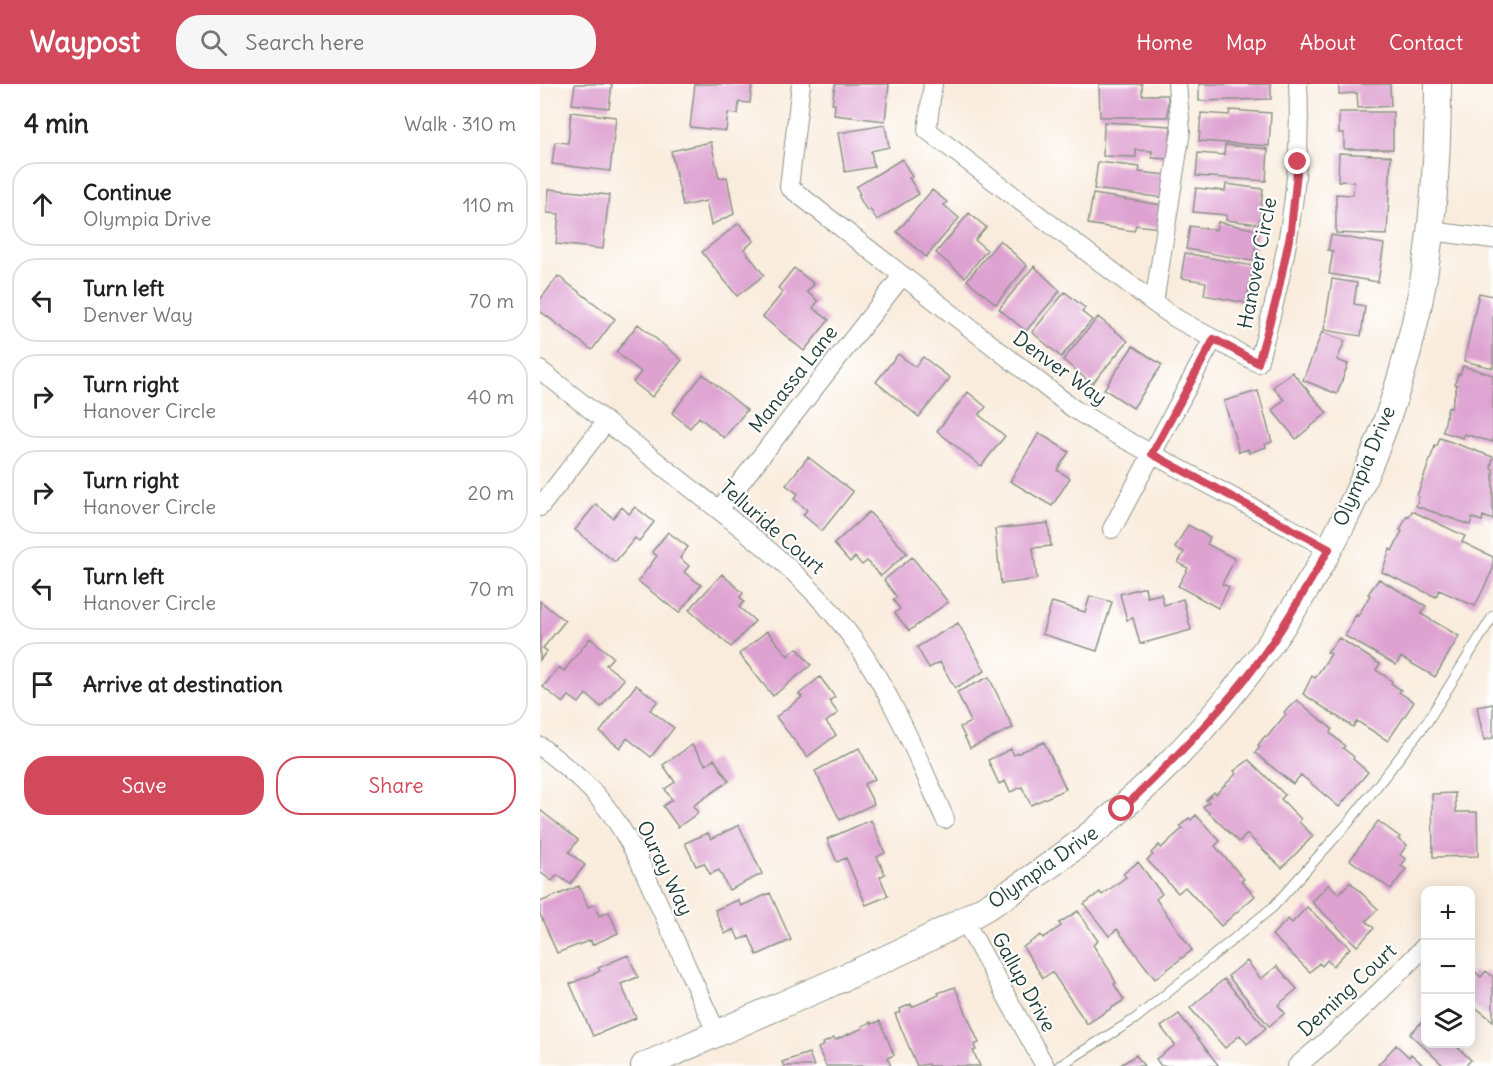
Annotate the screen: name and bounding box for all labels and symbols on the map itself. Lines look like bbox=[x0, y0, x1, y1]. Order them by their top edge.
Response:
route end bbox=[1284, 148, 1310, 174]
street label: Hanover Circle bbox=[1232, 195, 1281, 331]
street label: Manassa Lane bbox=[743, 320, 842, 437]
street label: Denver Way bbox=[1008, 325, 1112, 410]
street label: Olympia Drive bbox=[1327, 402, 1400, 530]
street label: Telluride Court bbox=[715, 474, 830, 579]
route start bbox=[1108, 795, 1134, 821]
street label: Ouray Way bbox=[632, 816, 699, 919]
street label: Olympia Drive bbox=[983, 820, 1102, 914]
street label: Gallup Drive bbox=[987, 928, 1062, 1036]
street label: Deming Court bbox=[1292, 938, 1401, 1041]

